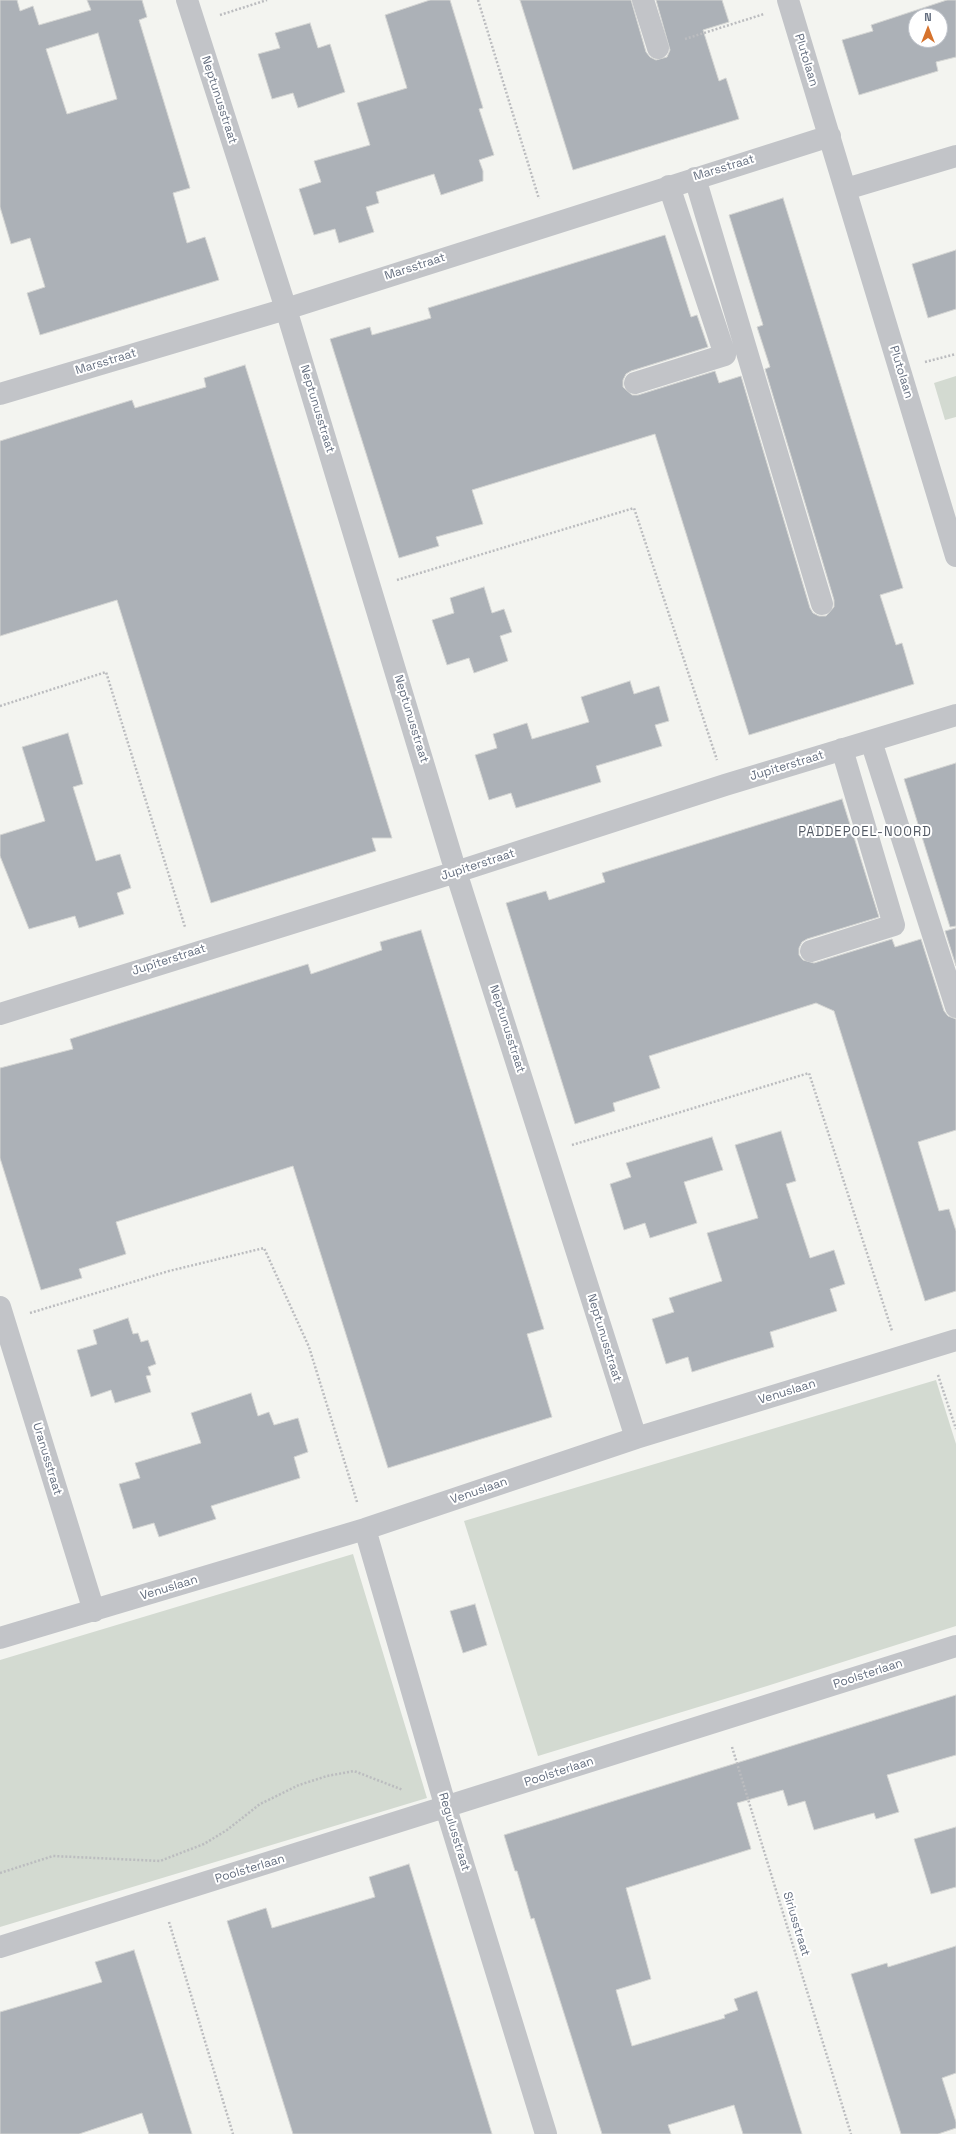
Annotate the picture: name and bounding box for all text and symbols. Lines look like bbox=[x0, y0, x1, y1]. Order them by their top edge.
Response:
north arrow bbox=[908, 8, 948, 48]
text: N bbox=[924, 10, 932, 24]
street label: Plutolaan bbox=[791, 32, 821, 88]
street label: Neptunusstraat bbox=[198, 54, 240, 146]
street label: Marsstraat bbox=[692, 152, 756, 184]
street label: Marsstraat bbox=[383, 250, 447, 284]
street label: Plutolaan bbox=[886, 344, 916, 400]
street label: Marsstraat bbox=[74, 346, 138, 378]
street label: Neptunusstraat bbox=[297, 363, 337, 455]
street label: Neptunusstraat bbox=[391, 673, 431, 765]
street label: Jupiterstraat bbox=[748, 748, 826, 784]
district label: PADDEPOEL-NOORD bbox=[798, 824, 932, 840]
street label: Jupiterstraat bbox=[439, 846, 517, 884]
street label: Jupiterstraat bbox=[130, 941, 208, 979]
street label: Neptunusstraat bbox=[486, 983, 528, 1075]
street label: Neptunusstraat bbox=[584, 1292, 624, 1384]
street label: Venuslaan bbox=[757, 1376, 817, 1408]
street label: Uranusstraat bbox=[29, 1421, 65, 1497]
street label: Venuslaan bbox=[449, 1475, 509, 1507]
street label: Venuslaan bbox=[139, 1572, 199, 1604]
street label: Poolsterlaan bbox=[832, 1656, 904, 1692]
street label: Poolsterlaan bbox=[523, 1754, 595, 1790]
street label: Regulusstraat bbox=[435, 1791, 473, 1873]
street label: Poolsterlaan bbox=[213, 1852, 287, 1886]
street label: Siriusstraat bbox=[779, 1890, 813, 1958]

